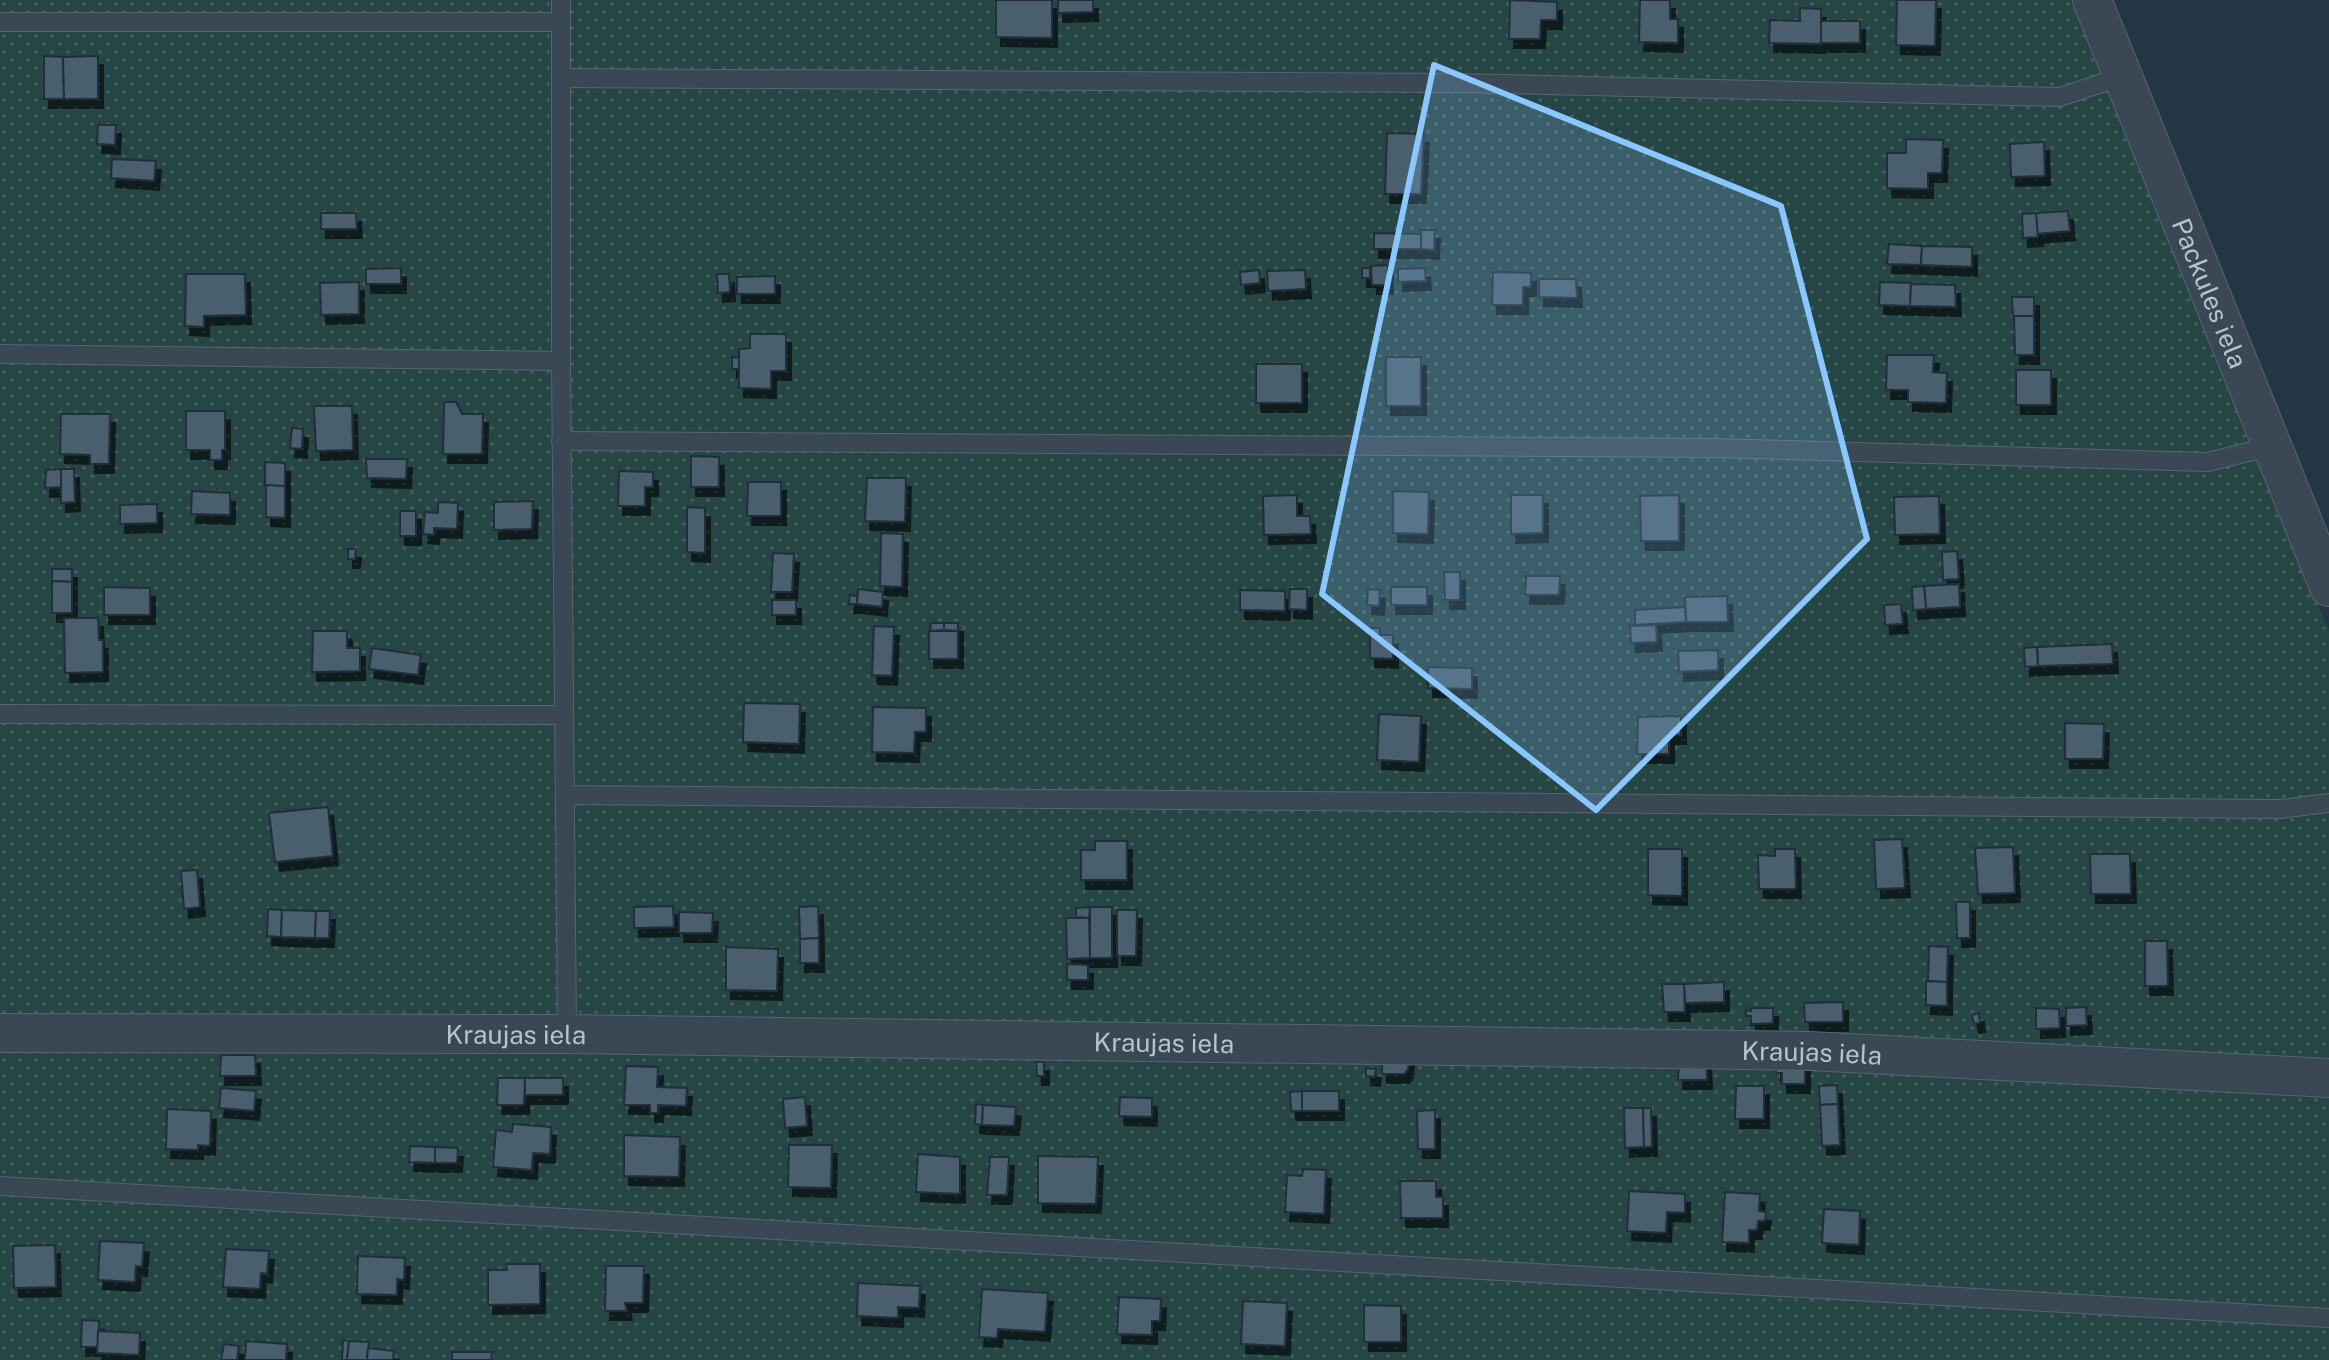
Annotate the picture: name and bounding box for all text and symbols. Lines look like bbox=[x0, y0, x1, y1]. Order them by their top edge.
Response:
street label: Packules iela bbox=[2166, 214, 2254, 372]
street label: Kraujas iela bbox=[446, 1018, 587, 1050]
street label: Kraujas iela bbox=[1093, 1026, 1235, 1059]
street label: Kraujas iela bbox=[1741, 1035, 1883, 1070]

